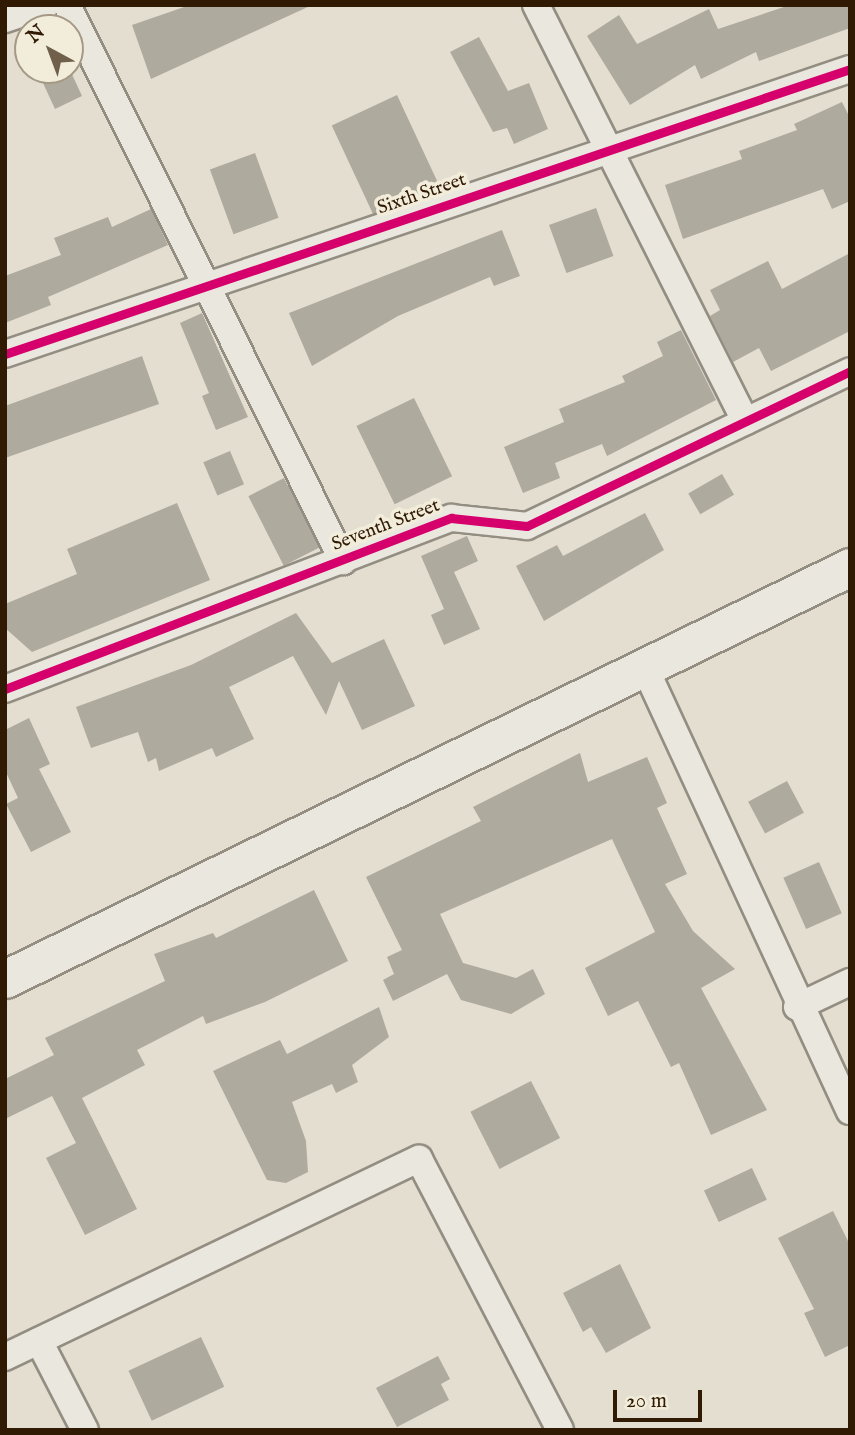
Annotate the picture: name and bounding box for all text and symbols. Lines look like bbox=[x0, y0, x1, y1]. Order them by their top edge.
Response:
north arrow bbox=[14, 14, 84, 84]
text: N bbox=[22, 20, 51, 49]
street label: Sixth Street bbox=[375, 169, 469, 221]
street label: Seventh Street bbox=[329, 495, 443, 557]
scale bar bbox=[617, 1376, 706, 1420]
text: 20 m bbox=[626, 1388, 667, 1415]

